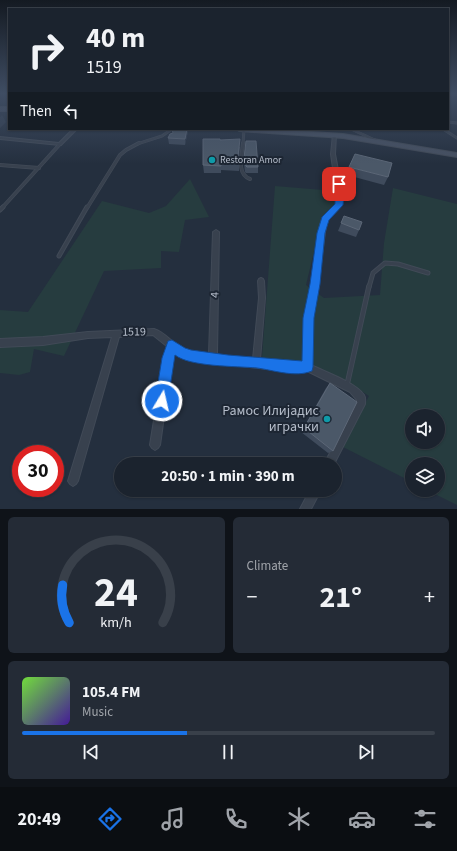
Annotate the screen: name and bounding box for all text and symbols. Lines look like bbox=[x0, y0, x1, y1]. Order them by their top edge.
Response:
text: 40 m bbox=[86, 18, 145, 58]
icon: right bbox=[20, 24, 72, 76]
text: 1519 bbox=[86, 55, 122, 80]
icon: left bbox=[60, 100, 82, 122]
text: Then bbox=[20, 101, 52, 122]
place label: Restoran Amor bbox=[220, 153, 282, 167]
marker: Restoran Amor bbox=[207, 155, 217, 165]
pin bbox=[322, 167, 356, 201]
icon: arrive bbox=[328, 173, 350, 195]
street label: 4 bbox=[206, 292, 224, 298]
street label: 1519 bbox=[122, 323, 146, 341]
position arrow bbox=[141, 380, 183, 422]
place label: Рамос Илијадис играчки bbox=[222, 401, 320, 437]
map controls bbox=[405, 409, 445, 497]
button: sound bbox=[405, 409, 445, 449]
marker: Рамос Илијадис играчки bbox=[322, 414, 332, 424]
speed limit sign: 30 bbox=[12, 445, 64, 497]
button: layers bbox=[405, 457, 445, 497]
text: 20:50 · 1 min · 390 m bbox=[161, 466, 295, 487]
text: Climate bbox=[247, 557, 288, 575]
text: 24 bbox=[94, 563, 138, 623]
text: 21° bbox=[319, 576, 362, 619]
text: − bbox=[247, 581, 257, 613]
text: + bbox=[424, 581, 435, 613]
text: km/h bbox=[100, 612, 132, 633]
text: 105.4 FM bbox=[82, 682, 140, 703]
text: Music bbox=[82, 703, 113, 721]
icon: previous bbox=[80, 741, 102, 763]
icon: pause bbox=[217, 741, 239, 763]
icon: next bbox=[355, 741, 377, 763]
icon: directions bbox=[96, 805, 124, 833]
icon: music bbox=[159, 805, 187, 833]
icon: phone bbox=[222, 805, 250, 833]
icon: climate bbox=[285, 805, 313, 833]
icon: car bbox=[348, 805, 376, 833]
icon: filters bbox=[411, 805, 439, 833]
text: 20:49 bbox=[18, 807, 61, 832]

